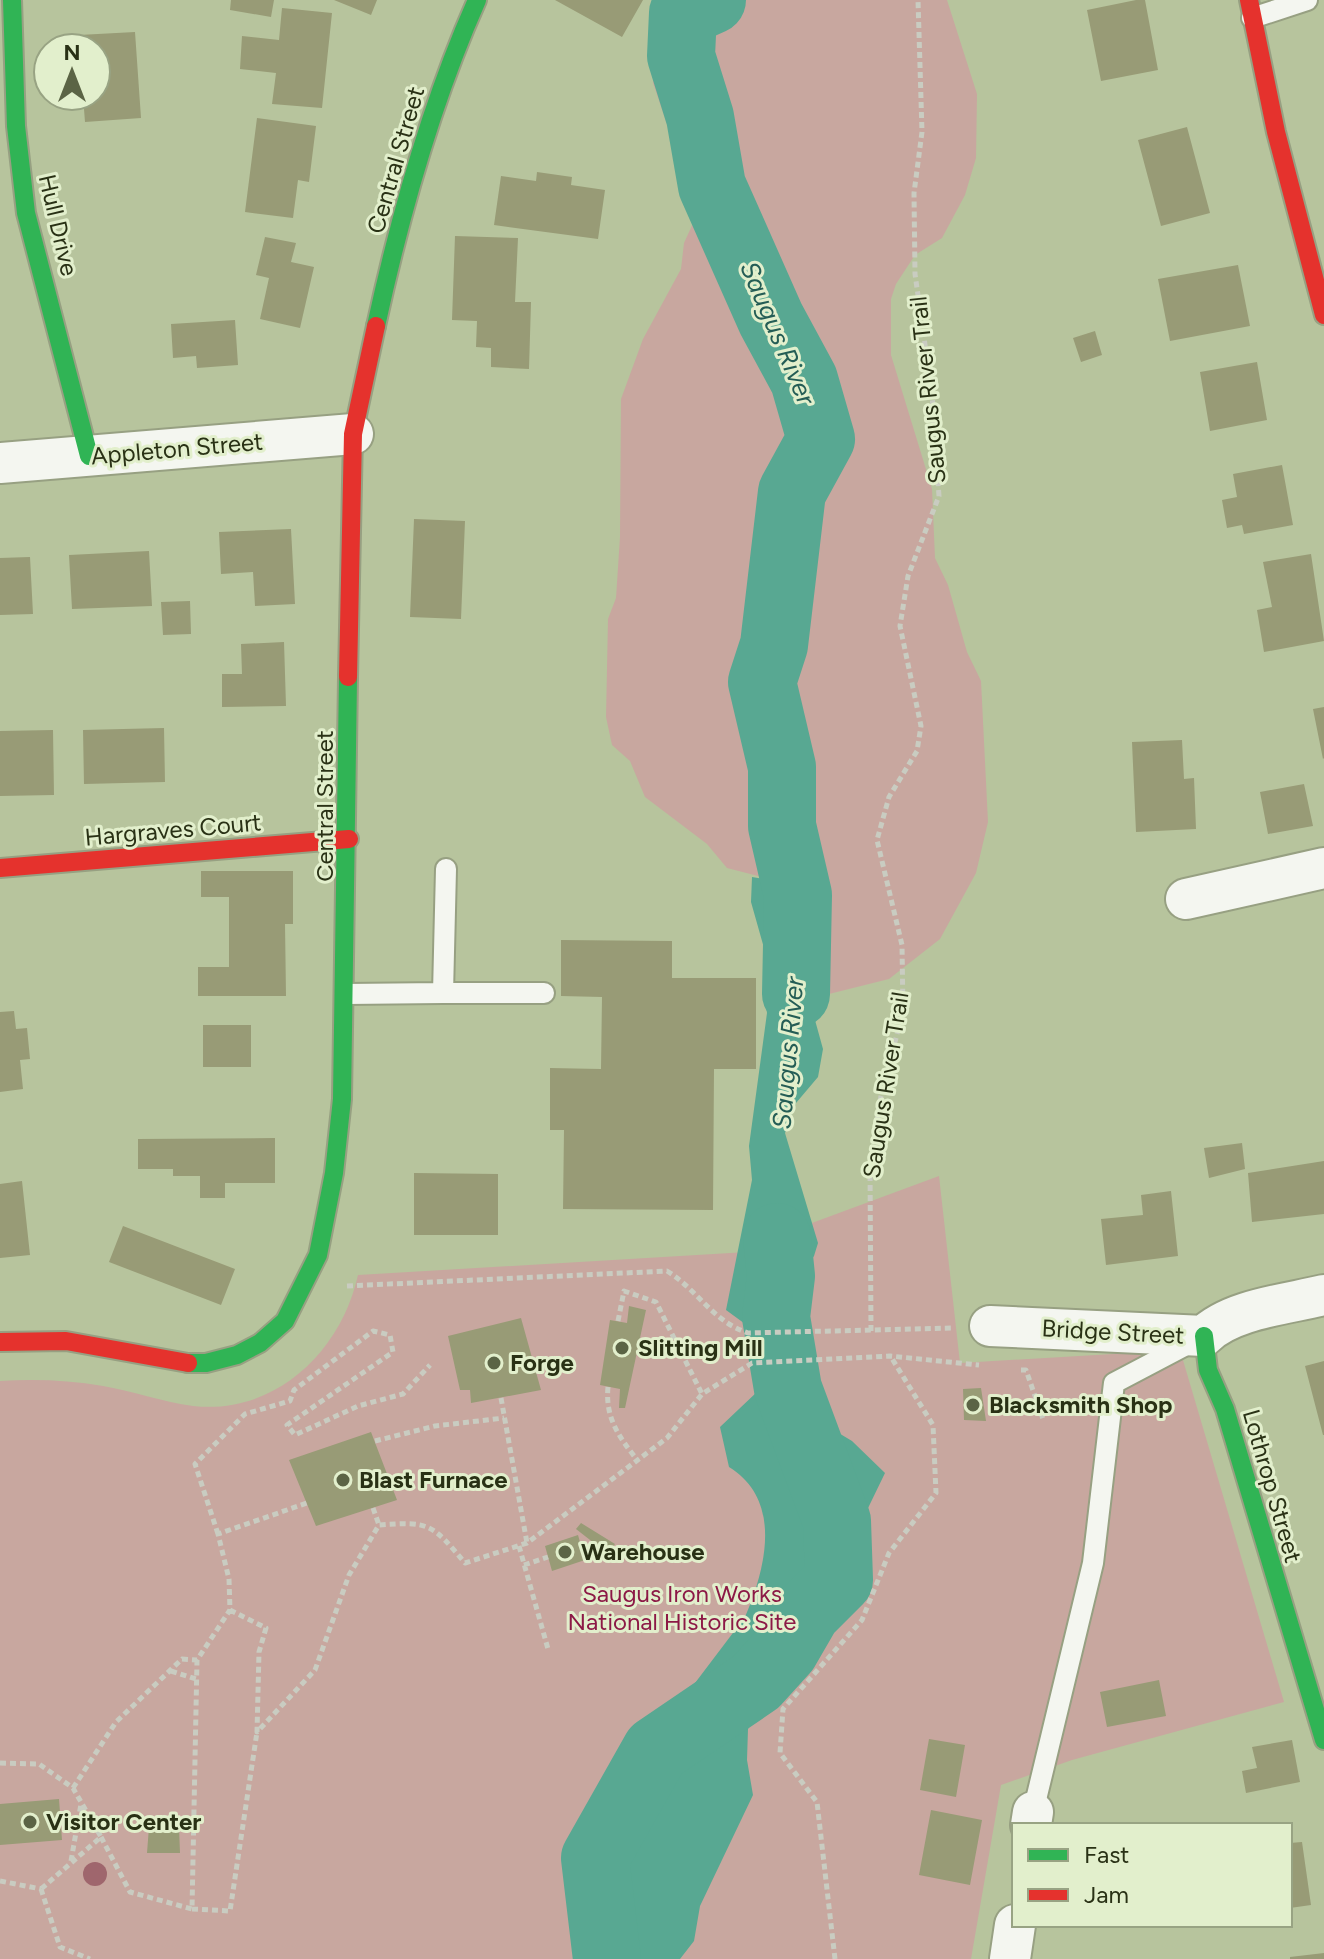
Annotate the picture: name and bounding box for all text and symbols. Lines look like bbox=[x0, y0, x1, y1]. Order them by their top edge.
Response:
north arrow bbox=[32, 32, 112, 112]
text: N bbox=[63, 39, 81, 66]
street label: Central Street bbox=[361, 83, 430, 237]
street label: Hull Drive bbox=[33, 171, 84, 279]
water label: Saugus River bbox=[733, 256, 823, 411]
street label: Saugus River Trail bbox=[903, 295, 952, 485]
street label: Appleton Street bbox=[90, 427, 264, 470]
street label: Central Street bbox=[310, 730, 339, 882]
street label: Hargraves Court bbox=[84, 807, 262, 852]
water label: Saugus River bbox=[765, 974, 811, 1130]
street label: Saugus River Trail bbox=[856, 990, 915, 1180]
street label: Bridge Street bbox=[1041, 1313, 1185, 1350]
place label: Slitting Mill bbox=[638, 1333, 763, 1362]
marker: Slitting Mill bbox=[613, 1339, 631, 1357]
place label: Forge bbox=[510, 1348, 574, 1377]
marker: Forge bbox=[485, 1354, 503, 1372]
place label: Blacksmith Shop bbox=[989, 1390, 1172, 1419]
marker: Blacksmith Shop bbox=[964, 1396, 982, 1414]
street label: Lothrop Street bbox=[1237, 1406, 1308, 1566]
place label: Blast Furnace bbox=[359, 1465, 508, 1494]
marker: Blast Furnace bbox=[334, 1471, 352, 1489]
place label: Warehouse bbox=[581, 1537, 705, 1566]
marker: Warehouse bbox=[556, 1543, 574, 1561]
park label: Saugus Iron Works National Historic Site bbox=[568, 1579, 796, 1636]
place label: Visitor Center bbox=[46, 1807, 201, 1836]
marker: Visitor Center bbox=[21, 1813, 39, 1831]
legend bbox=[1012, 1823, 1292, 1927]
text: Fast bbox=[1084, 1840, 1129, 1869]
text: Jam bbox=[1084, 1880, 1129, 1909]

